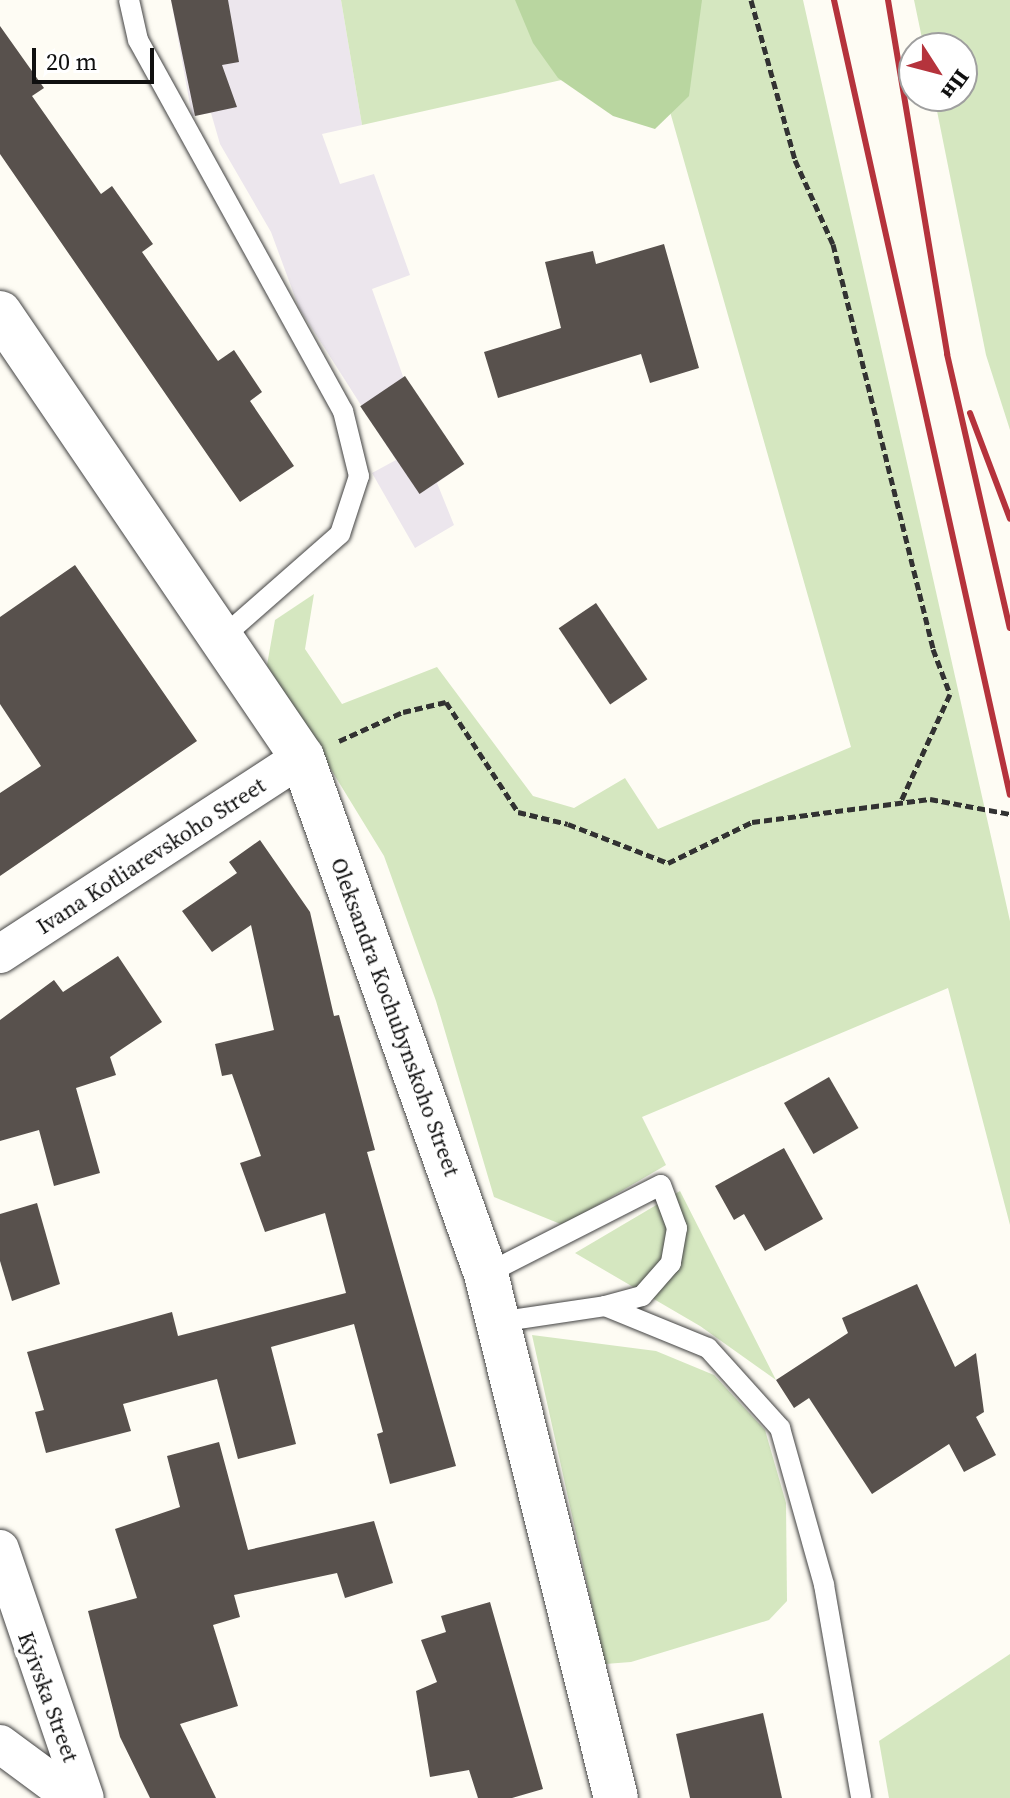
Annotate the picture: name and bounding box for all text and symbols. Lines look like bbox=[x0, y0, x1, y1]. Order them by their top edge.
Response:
scale bar bbox=[36, 32, 158, 82]
north arrow bbox=[898, 32, 978, 112]
text: 20 m bbox=[46, 45, 97, 78]
text: Пн bbox=[935, 64, 977, 106]
street label: Ivana Kotliarevskoho Street bbox=[32, 772, 270, 940]
street label: Oleksandra Kochubynskoho Street bbox=[325, 854, 465, 1180]
street label: Kyivska Street bbox=[12, 1628, 84, 1766]

